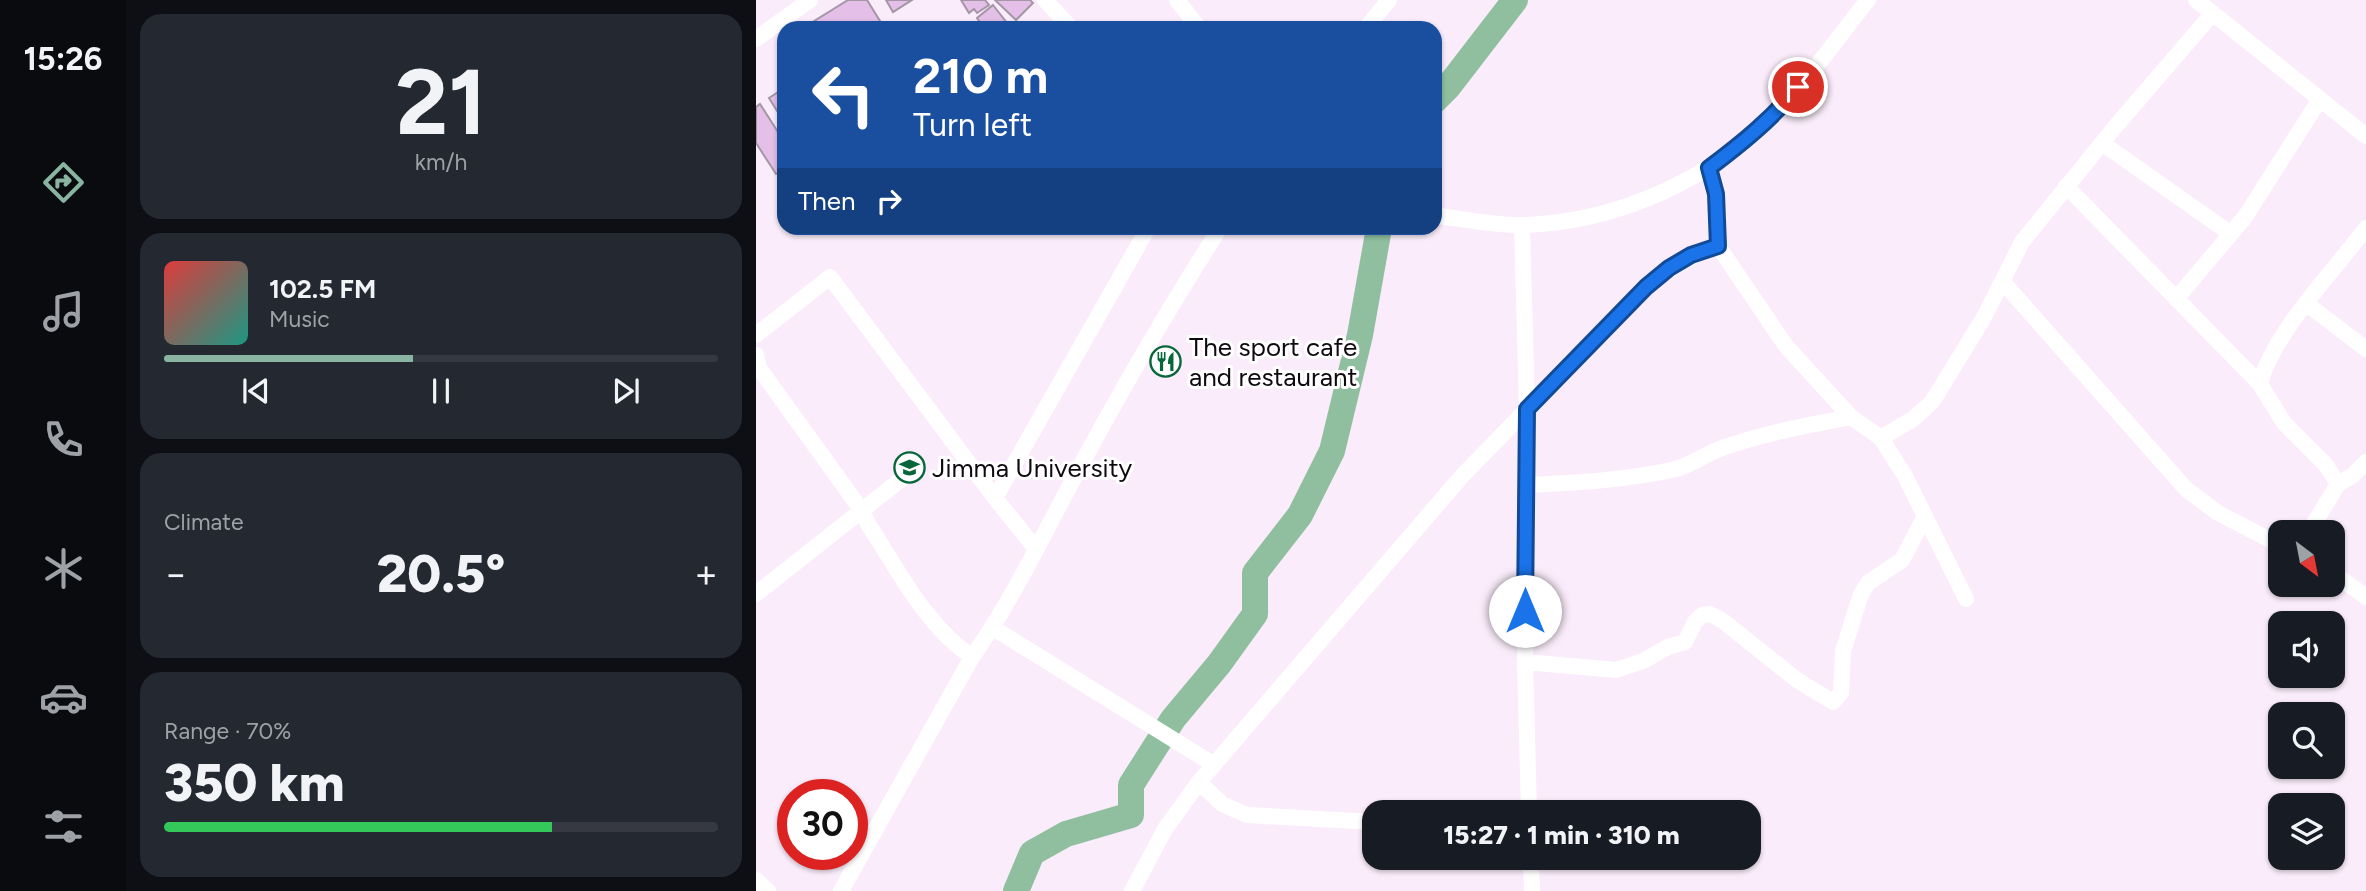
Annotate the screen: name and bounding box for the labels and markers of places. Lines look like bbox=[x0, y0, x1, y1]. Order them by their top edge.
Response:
pin bbox=[1768, 57, 1828, 117]
place label: The sport cafe and restaurant bbox=[1189, 331, 1358, 393]
restaurant icon: The sport cafe and restaurant bbox=[1149, 345, 1183, 379]
school or university icon: Jimma University bbox=[892, 451, 926, 485]
place label: Jimma University bbox=[932, 452, 1132, 484]

